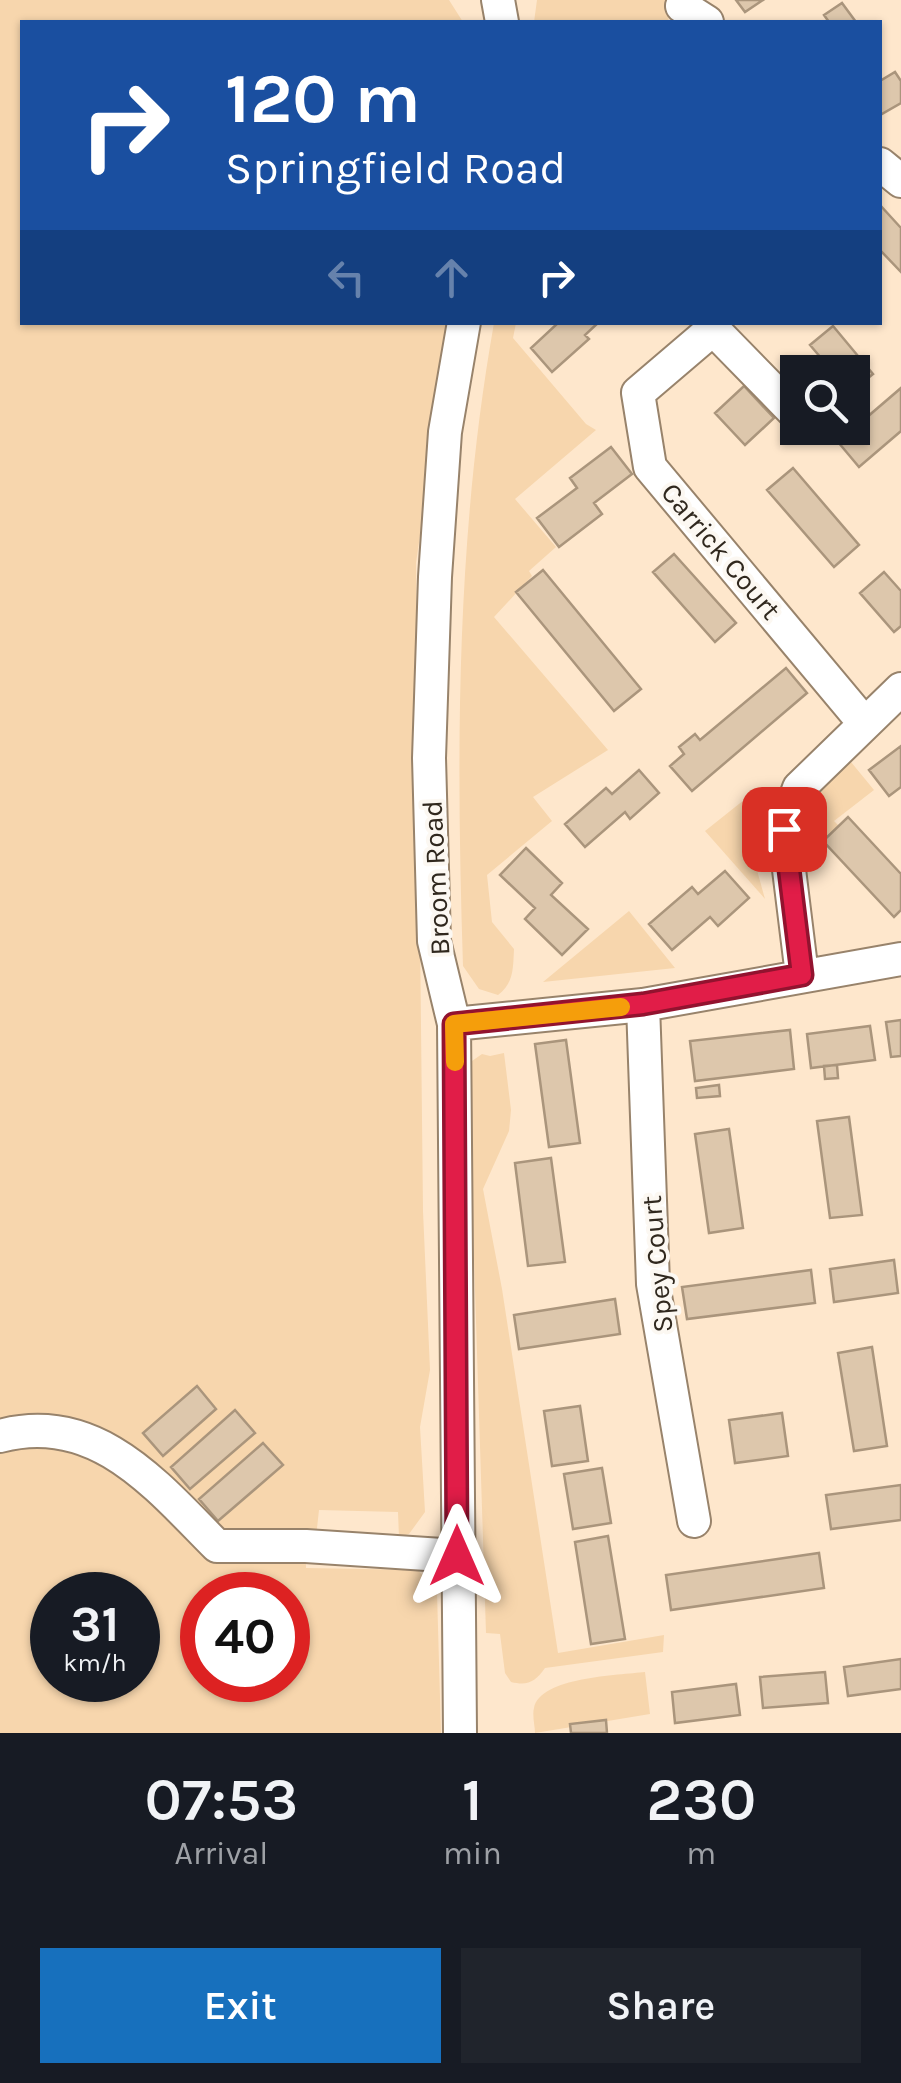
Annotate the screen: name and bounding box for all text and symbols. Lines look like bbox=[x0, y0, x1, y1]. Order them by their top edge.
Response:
text: 120 m bbox=[225, 58, 421, 140]
icon: right bbox=[60, 60, 190, 190]
text: Springfield Road bbox=[225, 142, 566, 194]
icon: left bbox=[319, 250, 374, 305]
icon: ahead bbox=[424, 250, 479, 305]
icon: right bbox=[529, 250, 584, 305]
map controls bbox=[780, 355, 870, 445]
button: search bbox=[780, 355, 870, 445]
street label: Carrick Court bbox=[654, 476, 788, 626]
pin bbox=[742, 787, 827, 872]
street label: Broom Road bbox=[415, 800, 457, 956]
icon: arrive bbox=[757, 802, 812, 857]
street label: Spey Court bbox=[635, 1194, 679, 1334]
position arrow bbox=[405, 1504, 509, 1608]
speed limit sign: 40 bbox=[180, 1572, 310, 1702]
text: 31 bbox=[71, 1595, 119, 1654]
text: km/h bbox=[63, 1648, 127, 1677]
text: 07:53 bbox=[145, 1765, 298, 1835]
text: 1 bbox=[462, 1765, 483, 1835]
text: 230 bbox=[646, 1765, 756, 1835]
text: Arrival bbox=[175, 1835, 268, 1872]
text: min bbox=[443, 1835, 502, 1872]
text: m bbox=[686, 1835, 716, 1872]
button: Exit bbox=[40, 1948, 441, 2063]
button: Share bbox=[461, 1948, 861, 2063]

